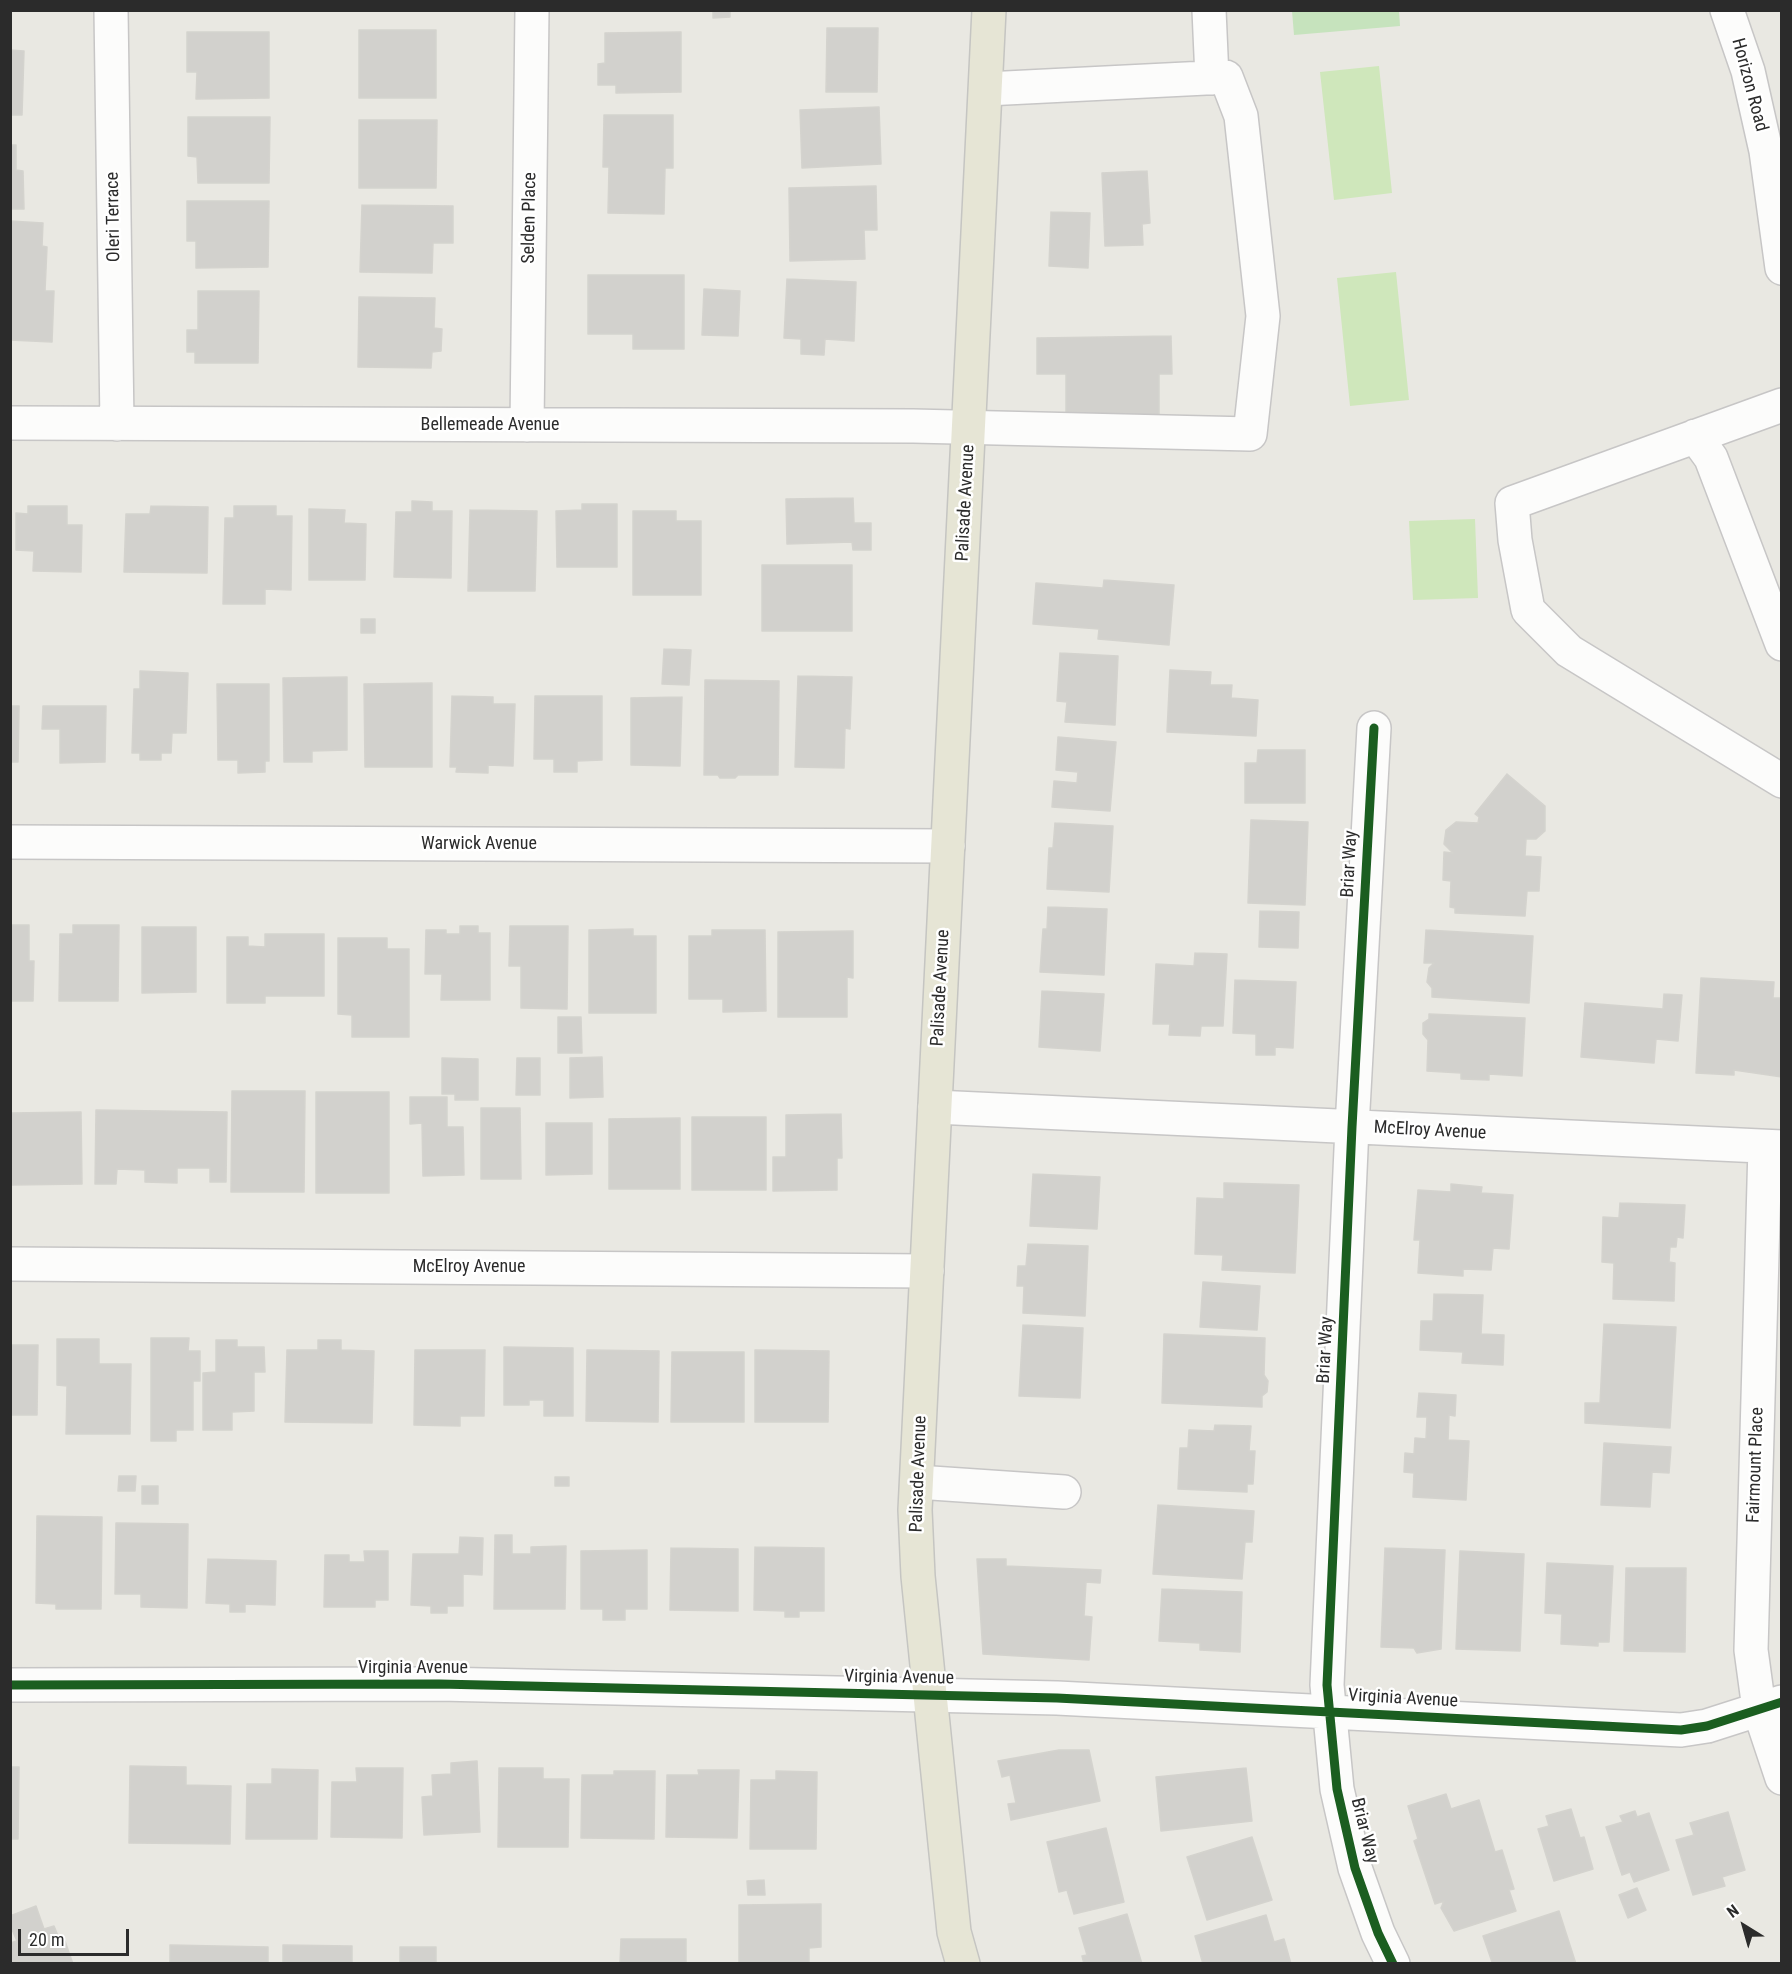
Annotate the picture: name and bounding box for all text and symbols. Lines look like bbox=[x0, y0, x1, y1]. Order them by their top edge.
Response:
street label: Horizon Road bbox=[1726, 36, 1772, 134]
street label: Oleri Terrace bbox=[102, 172, 126, 262]
street label: Selden Place bbox=[518, 172, 542, 264]
street label: Bellemeade Avenue bbox=[421, 414, 559, 436]
street label: Palisade Avenue bbox=[952, 444, 980, 562]
street label: Briar Way bbox=[1337, 830, 1363, 898]
street label: Warwick Avenue bbox=[421, 833, 537, 855]
street label: Palisade Avenue bbox=[927, 929, 955, 1047]
street label: McElroy Avenue bbox=[1373, 1117, 1487, 1145]
street label: McElroy Avenue bbox=[413, 1256, 525, 1278]
street label: Briar Way bbox=[1313, 1316, 1339, 1384]
street label: Fairmount Place bbox=[1743, 1407, 1769, 1523]
street label: Palisade Avenue bbox=[906, 1415, 932, 1533]
street label: Virginia Avenue bbox=[358, 1657, 468, 1679]
street label: Virginia Avenue bbox=[844, 1666, 954, 1690]
street label: Virginia Avenue bbox=[1348, 1685, 1458, 1713]
street label: Briar Way bbox=[1345, 1796, 1383, 1866]
north arrow bbox=[1714, 1896, 1774, 1956]
text: N bbox=[1723, 1901, 1742, 1922]
scale bar bbox=[21, 1917, 132, 1955]
text: 20 m bbox=[29, 1929, 64, 1950]

